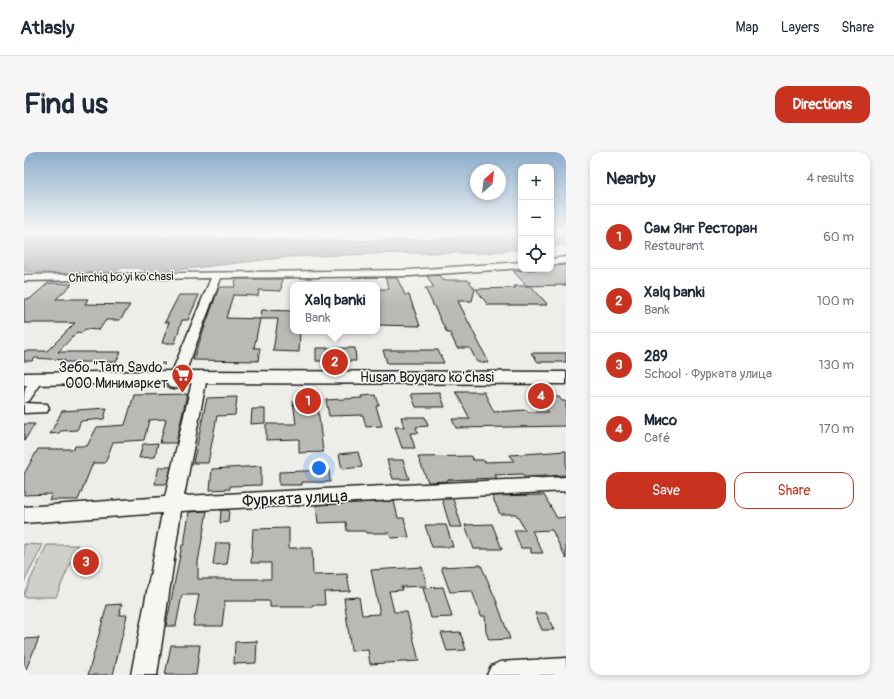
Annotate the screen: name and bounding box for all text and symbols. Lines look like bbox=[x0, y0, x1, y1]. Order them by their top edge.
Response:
text: Atlasly bbox=[20, 16, 74, 40]
text: Map bbox=[736, 19, 759, 36]
text: Layers bbox=[781, 19, 819, 36]
text: Share bbox=[841, 19, 874, 36]
button: Directions bbox=[775, 86, 870, 123]
text: Find us bbox=[24, 87, 108, 122]
north arrow bbox=[470, 164, 506, 200]
map controls bbox=[518, 164, 554, 272]
button: + bbox=[518, 164, 554, 200]
text: Nearby bbox=[606, 168, 655, 189]
text: 4 results bbox=[807, 170, 854, 186]
button: − bbox=[518, 200, 554, 236]
text: Сам Янг Ресторан bbox=[644, 219, 757, 238]
text: 1 bbox=[616, 229, 622, 245]
text: 60 m bbox=[823, 229, 854, 245]
button: locate bbox=[518, 236, 554, 272]
text: Restaurant bbox=[644, 238, 704, 254]
street label: Chirchiq bo'yi ko'chasi bbox=[68, 269, 174, 286]
popup bbox=[290, 282, 380, 334]
text: Xalq banki bbox=[644, 283, 705, 302]
text: Xalq banki bbox=[305, 291, 365, 310]
text: 2 bbox=[615, 293, 623, 309]
text: 100 m bbox=[817, 293, 854, 309]
text: Bank bbox=[644, 302, 670, 318]
text: Bank bbox=[305, 310, 330, 326]
pin: 2 bbox=[322, 347, 348, 377]
text: 289 bbox=[644, 347, 668, 366]
text: 3 bbox=[615, 357, 623, 373]
text: 130 m bbox=[818, 357, 854, 373]
place label: Зебо "Tam Savdo" ООО Минимаркет bbox=[59, 359, 168, 392]
supermarket icon: Зебо "Tam Savdo" ООО Минимаркет bbox=[170, 362, 196, 395]
text: School · Фурката улица bbox=[644, 366, 772, 382]
street label: Husan Boyqaro ko'chasi bbox=[360, 369, 495, 386]
pin: 4 bbox=[528, 381, 554, 411]
pin: 1 bbox=[295, 386, 321, 416]
text: Мисо bbox=[644, 411, 677, 430]
text: 4 bbox=[615, 421, 623, 437]
text: 170 m bbox=[819, 421, 854, 437]
text: Café bbox=[644, 430, 670, 446]
your location bbox=[309, 458, 329, 478]
button: Save bbox=[606, 472, 726, 509]
button: Share bbox=[734, 472, 854, 509]
street label: Фурката улица bbox=[242, 485, 348, 512]
pin: 3 bbox=[73, 547, 99, 577]

